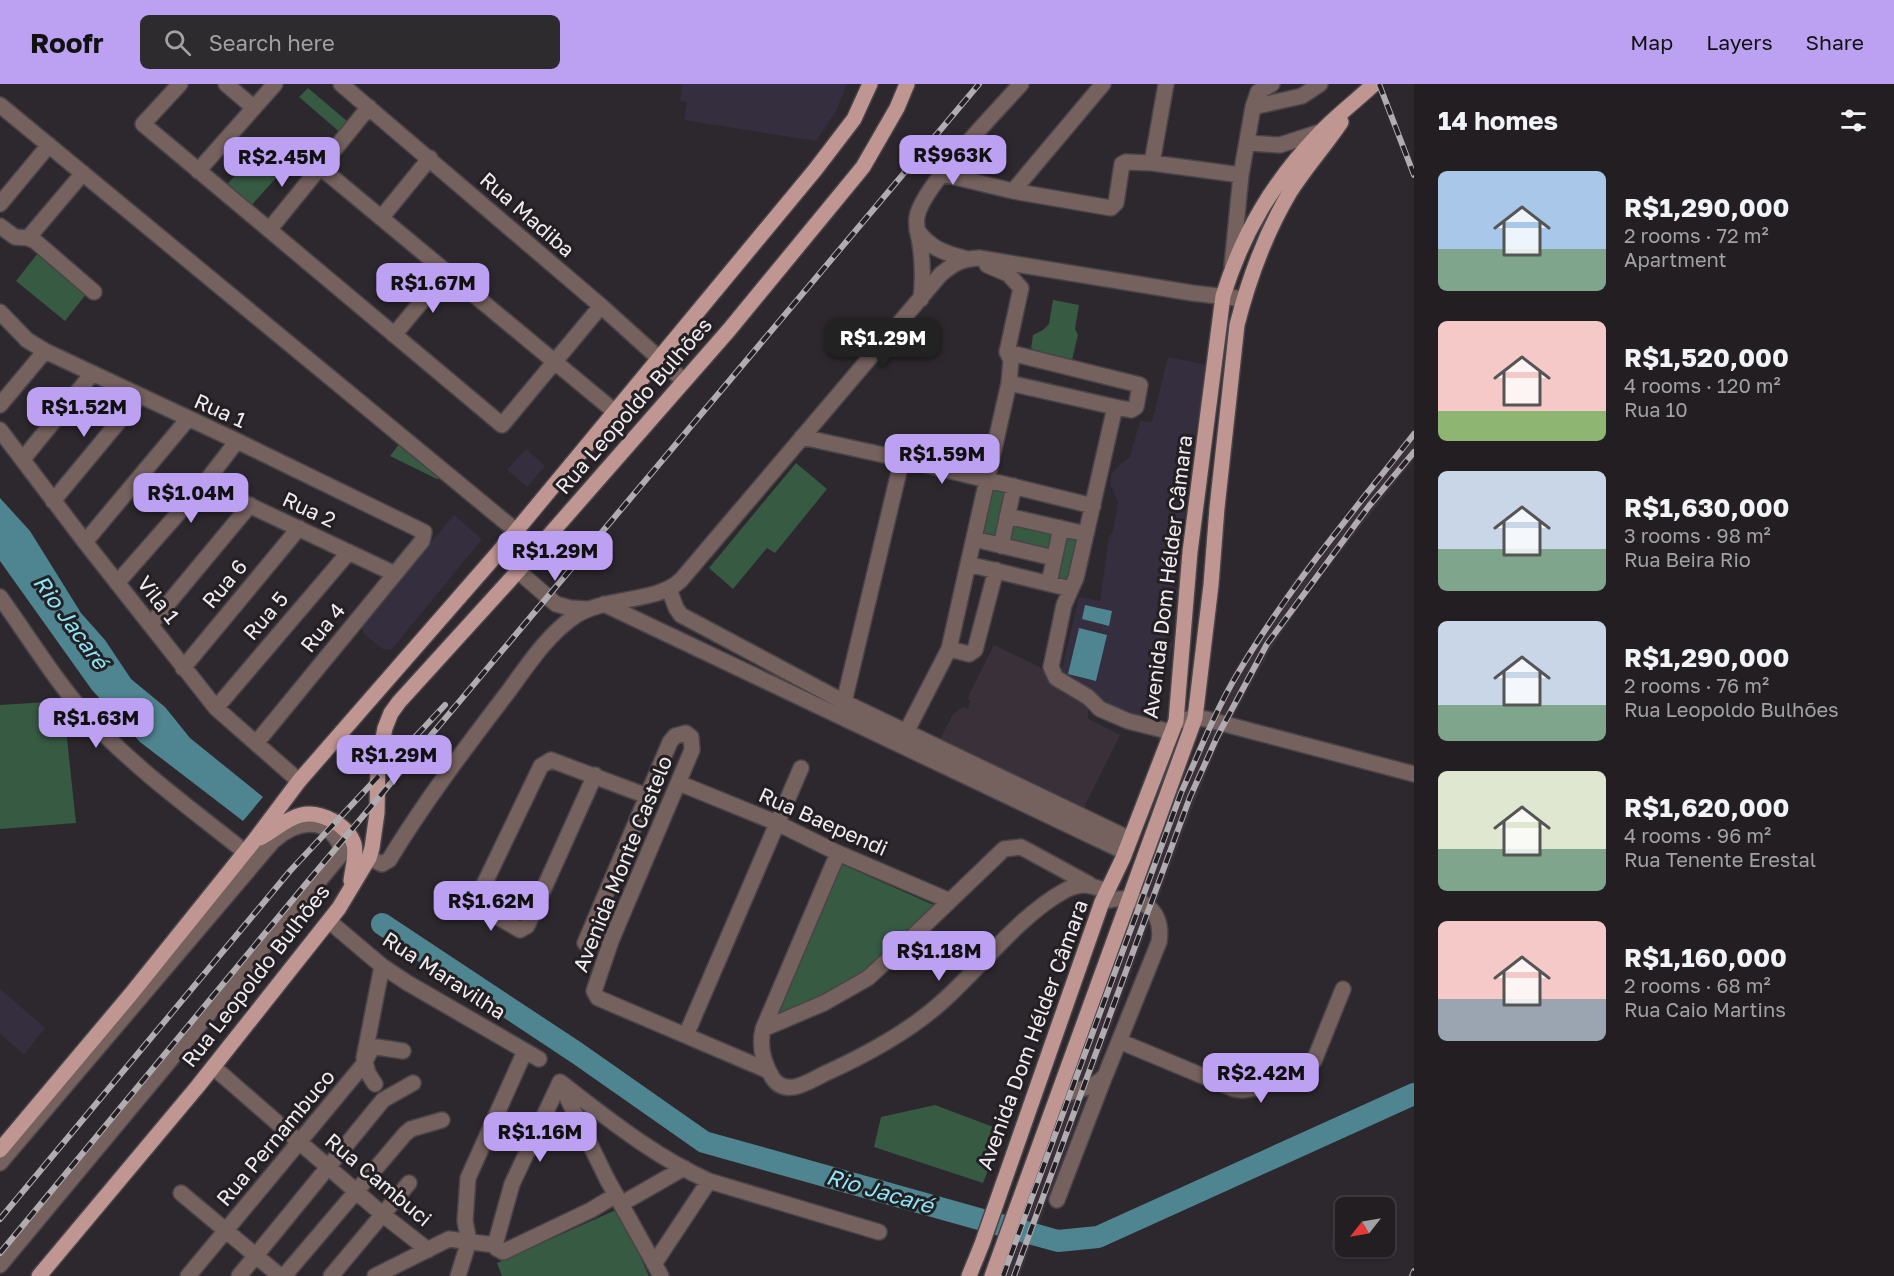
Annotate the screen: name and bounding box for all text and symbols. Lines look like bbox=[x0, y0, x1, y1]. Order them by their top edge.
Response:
search box bbox=[140, 15, 560, 69]
text: Roofr bbox=[30, 26, 104, 59]
icon: search bbox=[161, 26, 194, 59]
text: Search here bbox=[209, 29, 335, 56]
text: Map bbox=[1630, 29, 1673, 55]
text: Layers bbox=[1706, 29, 1773, 55]
text: Share bbox=[1806, 29, 1864, 55]
icon: filters bbox=[1837, 104, 1870, 137]
text: 14 homes bbox=[1438, 105, 1558, 136]
pin: R$963K bbox=[904, 135, 1002, 186]
pin: R$2.45M bbox=[227, 137, 337, 188]
text: R$963K bbox=[913, 142, 993, 166]
text: R$2.45M bbox=[238, 144, 326, 168]
street label: Rua Madiba bbox=[475, 166, 580, 262]
text: R$1,290,000 bbox=[1624, 192, 1790, 223]
icon: home bbox=[1486, 195, 1558, 267]
text: 2 rooms · 72 m² bbox=[1624, 223, 1769, 247]
text: Apartment bbox=[1624, 247, 1727, 271]
pin: R$1.67M bbox=[378, 263, 488, 314]
text: R$1.67M bbox=[390, 270, 476, 294]
street label: Rua Leopoldo Bulhões bbox=[550, 312, 717, 499]
pin: R$1.29M bbox=[828, 318, 938, 369]
text: R$1.29M bbox=[840, 325, 926, 349]
text: R$1,520,000 bbox=[1624, 342, 1789, 373]
icon: home bbox=[1486, 345, 1558, 417]
text: 4 rooms · 120 m² bbox=[1624, 373, 1781, 397]
pin: R$1.52M bbox=[29, 387, 139, 438]
street label: Rua 1 bbox=[191, 387, 250, 433]
text: R$1.52M bbox=[41, 394, 127, 418]
text: Rua 10 bbox=[1624, 397, 1688, 421]
pin: R$1.59M bbox=[887, 434, 997, 485]
street label: Avenida Dom Hélder Câmara bbox=[1137, 434, 1197, 720]
text: R$1.59M bbox=[899, 441, 985, 465]
pin: R$1.04M bbox=[136, 473, 246, 524]
text: R$1.04M bbox=[147, 480, 235, 504]
street label: Rua 2 bbox=[279, 486, 340, 533]
text: R$1,630,000 bbox=[1624, 492, 1790, 523]
icon: home bbox=[1486, 495, 1558, 567]
text: 3 rooms · 98 m² bbox=[1624, 523, 1771, 547]
pin: R$1.29M bbox=[500, 531, 610, 582]
text: R$1.29M bbox=[512, 538, 598, 562]
text: Rua Beira Rio bbox=[1624, 547, 1751, 571]
street label: Rua 6 bbox=[196, 553, 252, 613]
water label: Rio Jacaré bbox=[28, 569, 116, 676]
street label: Vila 1 bbox=[132, 570, 186, 629]
street label: Rua 5 bbox=[237, 586, 293, 645]
street label: Rua 4 bbox=[294, 597, 350, 658]
text: R$1,290,000 bbox=[1624, 642, 1790, 673]
icon: home bbox=[1486, 645, 1558, 717]
text: 2 rooms · 76 m² bbox=[1624, 673, 1769, 697]
text: Rua Leopoldo Bulhões bbox=[1624, 697, 1839, 721]
pin: R$1.63M bbox=[41, 698, 151, 749]
text: R$1.63M bbox=[53, 705, 139, 729]
pin: R$1.29M bbox=[339, 735, 449, 786]
text: R$1.29M bbox=[351, 742, 437, 766]
street label: Avenida Monte Castelo bbox=[567, 752, 677, 976]
street label: Rua Baependi bbox=[755, 781, 892, 861]
text: R$1,620,000 bbox=[1624, 792, 1790, 823]
icon: home bbox=[1486, 795, 1558, 867]
text: 4 rooms · 96 m² bbox=[1624, 823, 1771, 847]
text: Rua Tenente Erestal bbox=[1624, 847, 1816, 871]
street label: Rua Leopoldo Bulhões bbox=[176, 879, 335, 1072]
pin: R$1.62M bbox=[436, 881, 546, 932]
text: R$1.62M bbox=[448, 888, 534, 912]
street label: Avenida Dom Hélder Câmara bbox=[971, 896, 1093, 1173]
street label: Rua Maravilha bbox=[378, 926, 511, 1025]
pin: R$1.18M bbox=[884, 931, 994, 982]
text: R$1.18M bbox=[897, 938, 981, 962]
text: R$1,160,000 bbox=[1624, 942, 1787, 973]
icon: home bbox=[1486, 945, 1558, 1017]
text: 2 rooms · 68 m² bbox=[1624, 973, 1771, 997]
text: Rua Caio Martins bbox=[1624, 997, 1786, 1021]
pin: R$2.42M bbox=[1206, 1053, 1316, 1104]
text: R$2.42M bbox=[1217, 1060, 1305, 1084]
street label: Rua Pernambuco bbox=[210, 1064, 340, 1211]
pin: R$1.16M bbox=[485, 1112, 595, 1163]
text: R$1.16M bbox=[498, 1119, 582, 1143]
street label: Rua Cambuci bbox=[320, 1127, 437, 1231]
water label: Rio Jacaré bbox=[824, 1162, 939, 1219]
north arrow bbox=[1335, 1197, 1395, 1257]
map controls bbox=[1335, 1197, 1395, 1257]

